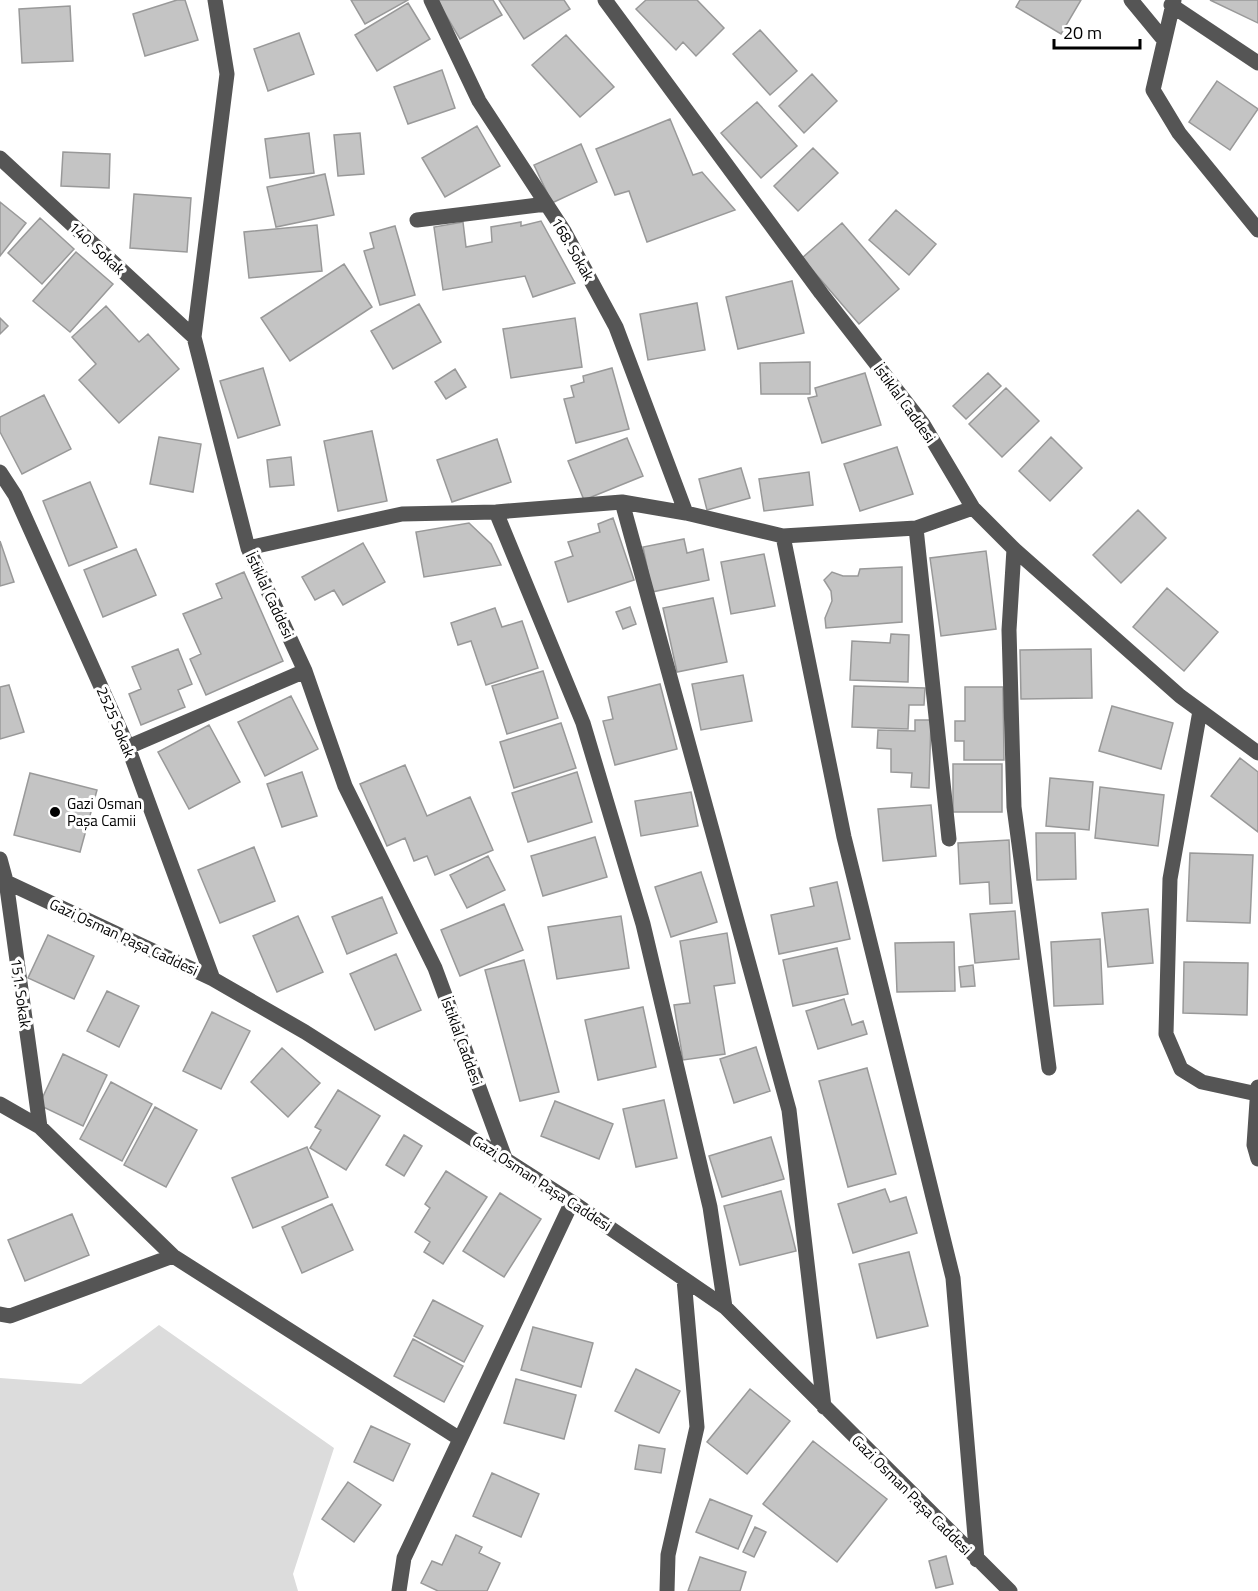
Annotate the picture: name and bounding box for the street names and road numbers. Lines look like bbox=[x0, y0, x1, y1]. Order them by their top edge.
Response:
street label: 168. Sokak bbox=[546, 213, 600, 285]
street label: 140. Sokak bbox=[64, 216, 130, 280]
street label: İstiklal Caddesi bbox=[868, 358, 942, 448]
street label: İstiklal Caddesi bbox=[240, 548, 300, 642]
street label: 2525 Sokak bbox=[91, 683, 141, 761]
street label: Gazi Osman Paşa Caddesi bbox=[46, 892, 202, 982]
street label: 151. Sokak bbox=[5, 957, 37, 1029]
street label: İstiklal Caddesi bbox=[435, 993, 489, 1089]
street label: Gazi Osman Paşa Caddesi bbox=[468, 1129, 616, 1237]
street label: Gazi Osman Paşa Caddesi bbox=[847, 1430, 977, 1560]

